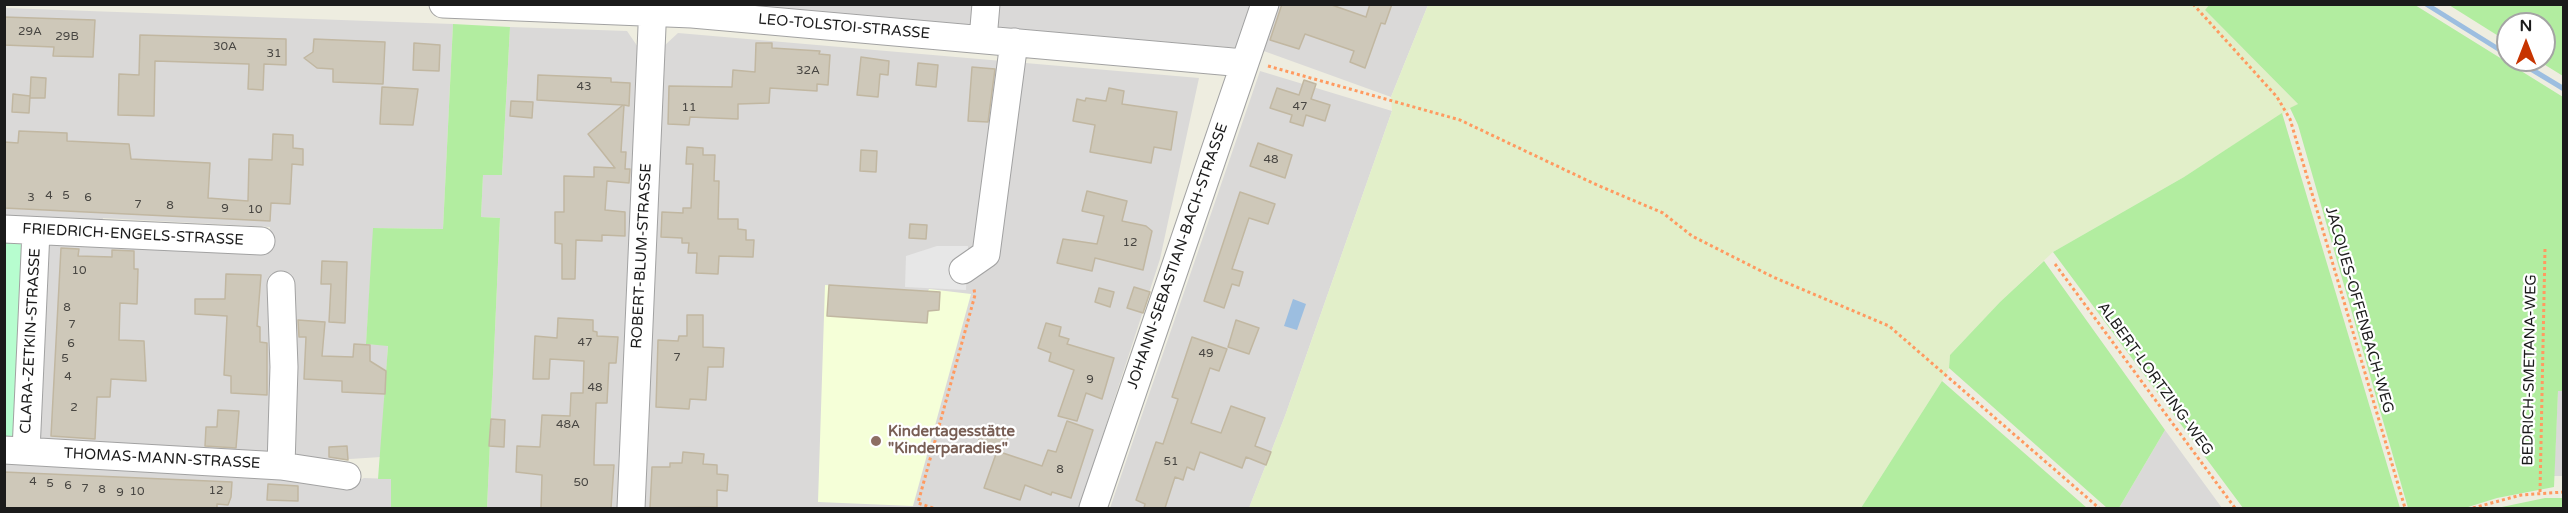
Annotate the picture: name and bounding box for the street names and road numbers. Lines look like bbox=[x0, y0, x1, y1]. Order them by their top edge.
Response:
street label: LEO-TOLSTOI-STRASSE bbox=[757, 11, 931, 43]
street label: JOHANN-SEBASTIAN-BACH-STRASSE bbox=[1124, 121, 1232, 391]
street label: ROBERT-BLUM-STRASSE bbox=[628, 163, 656, 349]
street label: JACQUES-OFFENBACH-WEG bbox=[2321, 205, 2397, 415]
street label: FRIEDRICH-ENGELS-STRASSE bbox=[22, 220, 244, 250]
street label: CLARA-ZETKIN-STRASSE bbox=[17, 248, 45, 434]
street label: BEDRICH-SMETANA-WEG bbox=[2519, 274, 2541, 466]
street label: ALBERT-LORTZING-WEG bbox=[2093, 299, 2217, 459]
street label: THOMAS-MANN-STRASSE bbox=[63, 445, 261, 473]

